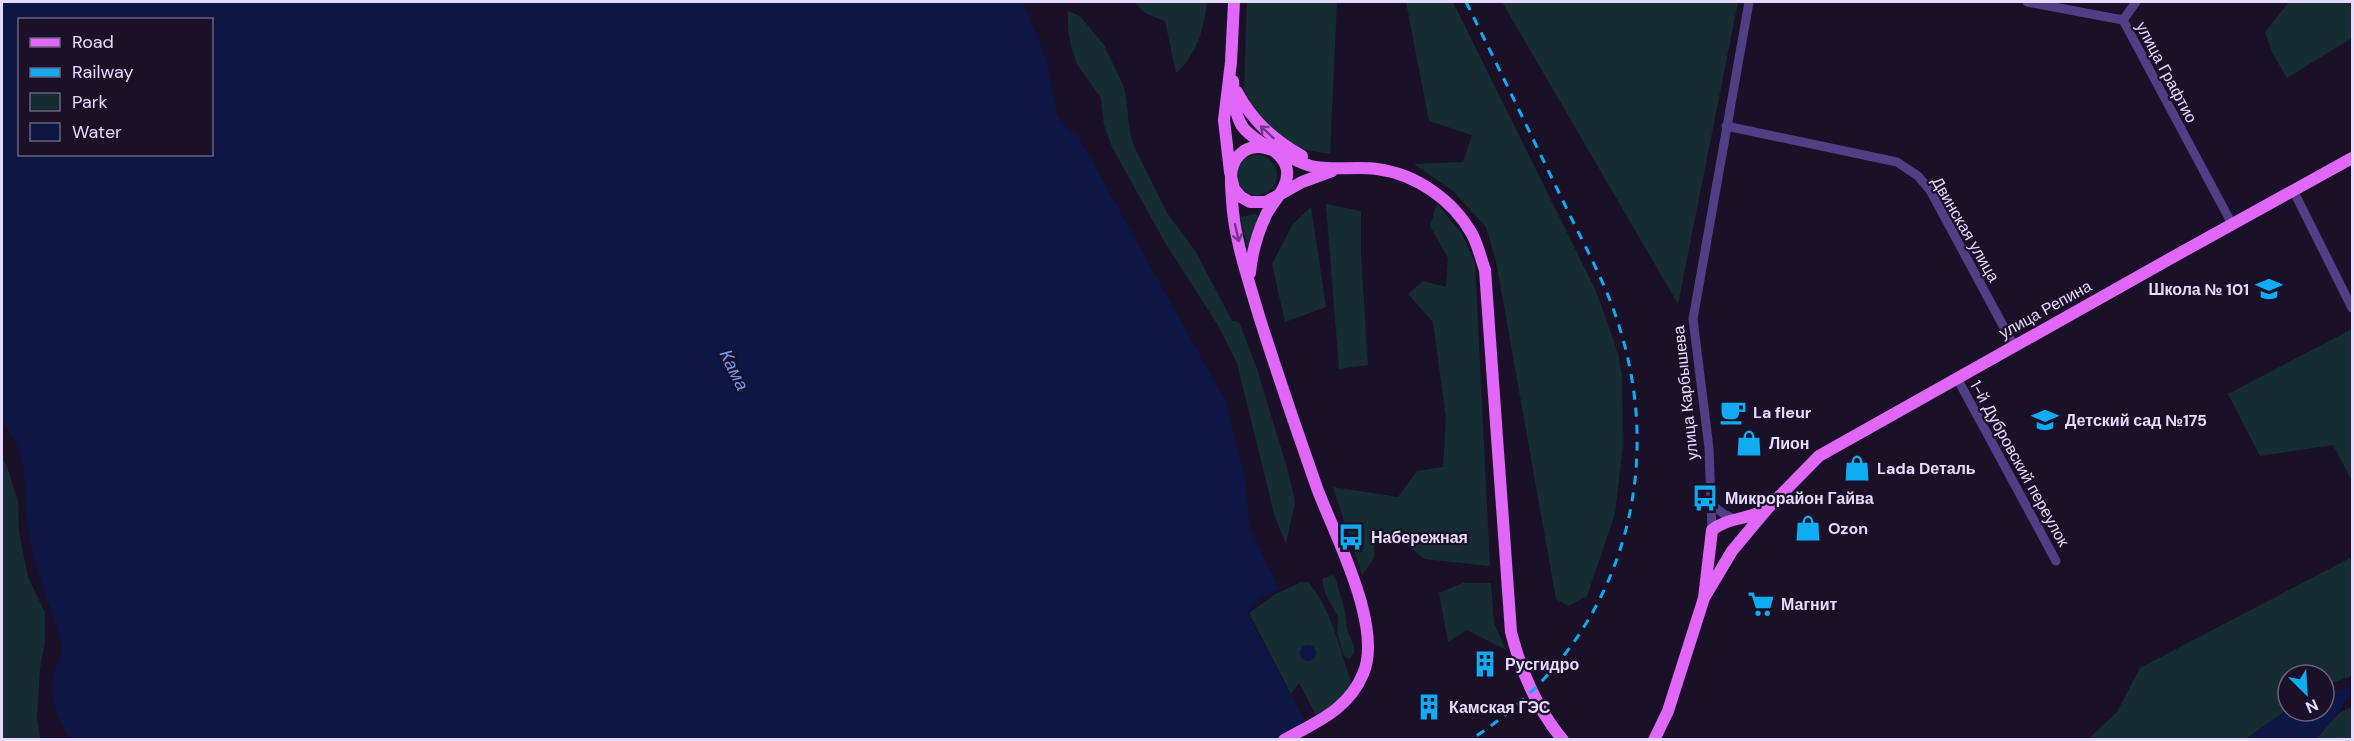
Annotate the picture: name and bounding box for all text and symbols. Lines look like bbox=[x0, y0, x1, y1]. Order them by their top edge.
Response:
legend bbox=[18, 18, 213, 156]
street label: улица Графтио bbox=[2131, 18, 2202, 127]
text: Road bbox=[72, 30, 114, 54]
text: Railway bbox=[72, 60, 134, 84]
text: Park bbox=[72, 90, 108, 114]
text: Water bbox=[72, 120, 122, 144]
one-way arrow bbox=[1260, 125, 1275, 139]
street label: Двинская улица bbox=[1927, 173, 2004, 286]
one-way arrow bbox=[1232, 223, 1243, 242]
school or university icon: Школа № 101 bbox=[2254, 274, 2284, 304]
street label: улица Репина bbox=[1995, 275, 2095, 343]
place label: Школа № 101 bbox=[2148, 279, 2249, 300]
street label: улица Карбышева bbox=[1668, 325, 1703, 461]
water label: Кама bbox=[714, 345, 754, 395]
street label: 1-й Дубровский переулок bbox=[1965, 376, 2075, 551]
cafe icon: La fleur bbox=[1718, 397, 1748, 427]
place label: La fleur bbox=[1753, 402, 1812, 423]
school or university icon: Детский сад №175 bbox=[2030, 405, 2060, 435]
place label: Детский сад №175 bbox=[2065, 410, 2207, 431]
shop icon: Лион bbox=[1734, 428, 1764, 458]
place label: Лион bbox=[1769, 433, 1810, 454]
shop icon: Lada Dеталь bbox=[1842, 453, 1872, 483]
place label: Lada Dеталь bbox=[1877, 458, 1976, 479]
bus stop icon: Микрорайон Гайва bbox=[1690, 483, 1720, 513]
place label: Микрорайон Гайва bbox=[1725, 488, 1874, 509]
shop icon: Ozon bbox=[1793, 513, 1823, 543]
place label: Ozon bbox=[1828, 518, 1868, 539]
bus stop icon: Набережная bbox=[1336, 522, 1366, 552]
place label: Набережная bbox=[1371, 527, 1468, 548]
supermarket icon: Магнит bbox=[1746, 589, 1776, 619]
place label: Магнит bbox=[1781, 594, 1838, 615]
building icon: Русгидро bbox=[1470, 649, 1500, 679]
place label: Русгидро bbox=[1505, 654, 1580, 675]
north arrow bbox=[2276, 663, 2336, 723]
building icon: Камская ГЭС bbox=[1414, 692, 1444, 722]
text: N bbox=[2302, 694, 2321, 718]
place label: Камская ГЭС bbox=[1449, 697, 1551, 718]

